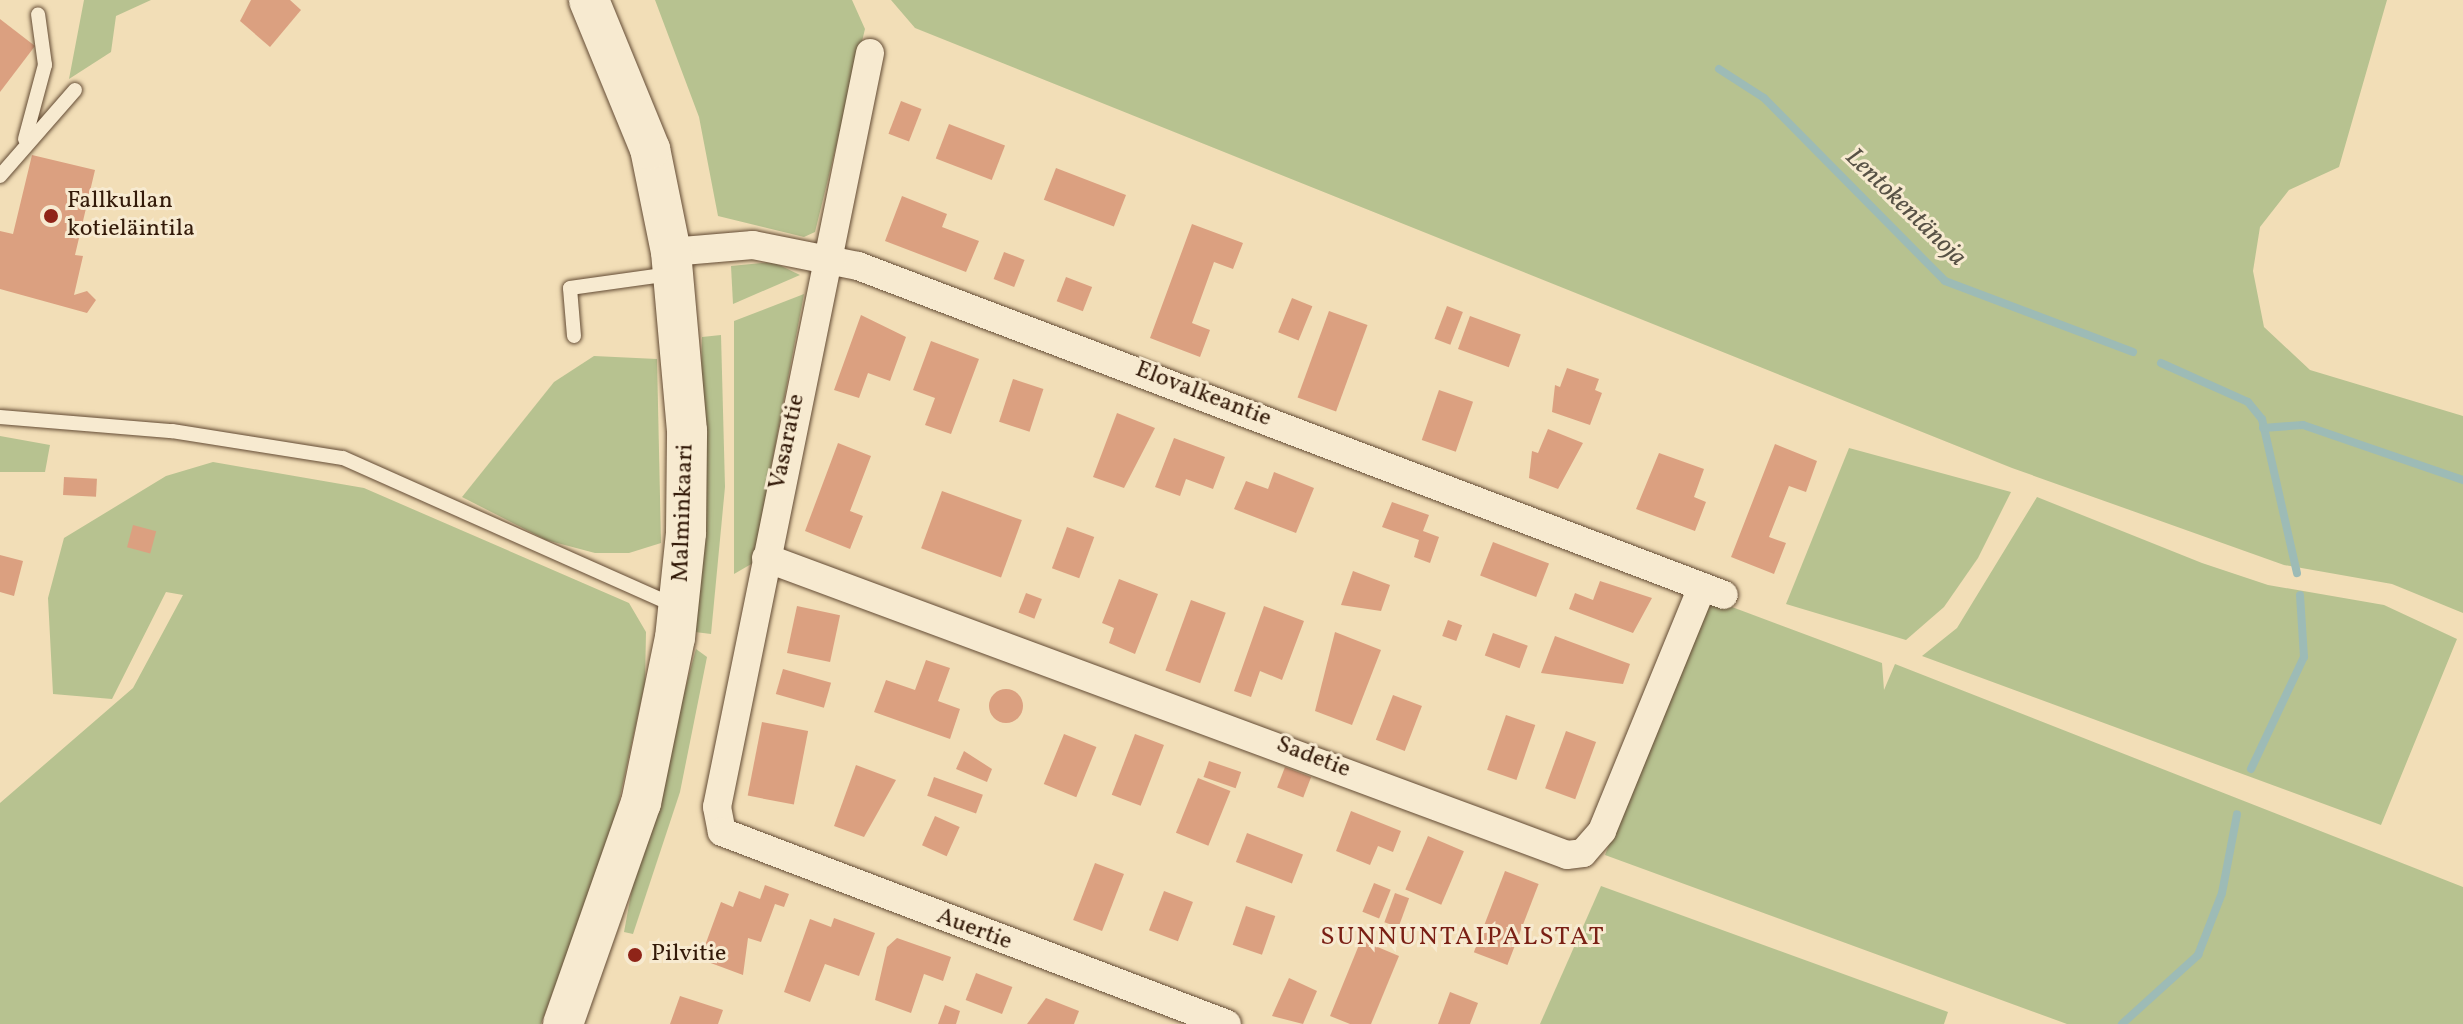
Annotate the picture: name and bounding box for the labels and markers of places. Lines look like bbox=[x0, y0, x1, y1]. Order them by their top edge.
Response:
place label: Fallkullan kotieläintila bbox=[67, 188, 195, 244]
marker: Fallkullan kotieläintila bbox=[42, 207, 60, 225]
place label: Pilvitie bbox=[651, 941, 726, 969]
marker: Pilvitie bbox=[626, 946, 644, 964]

